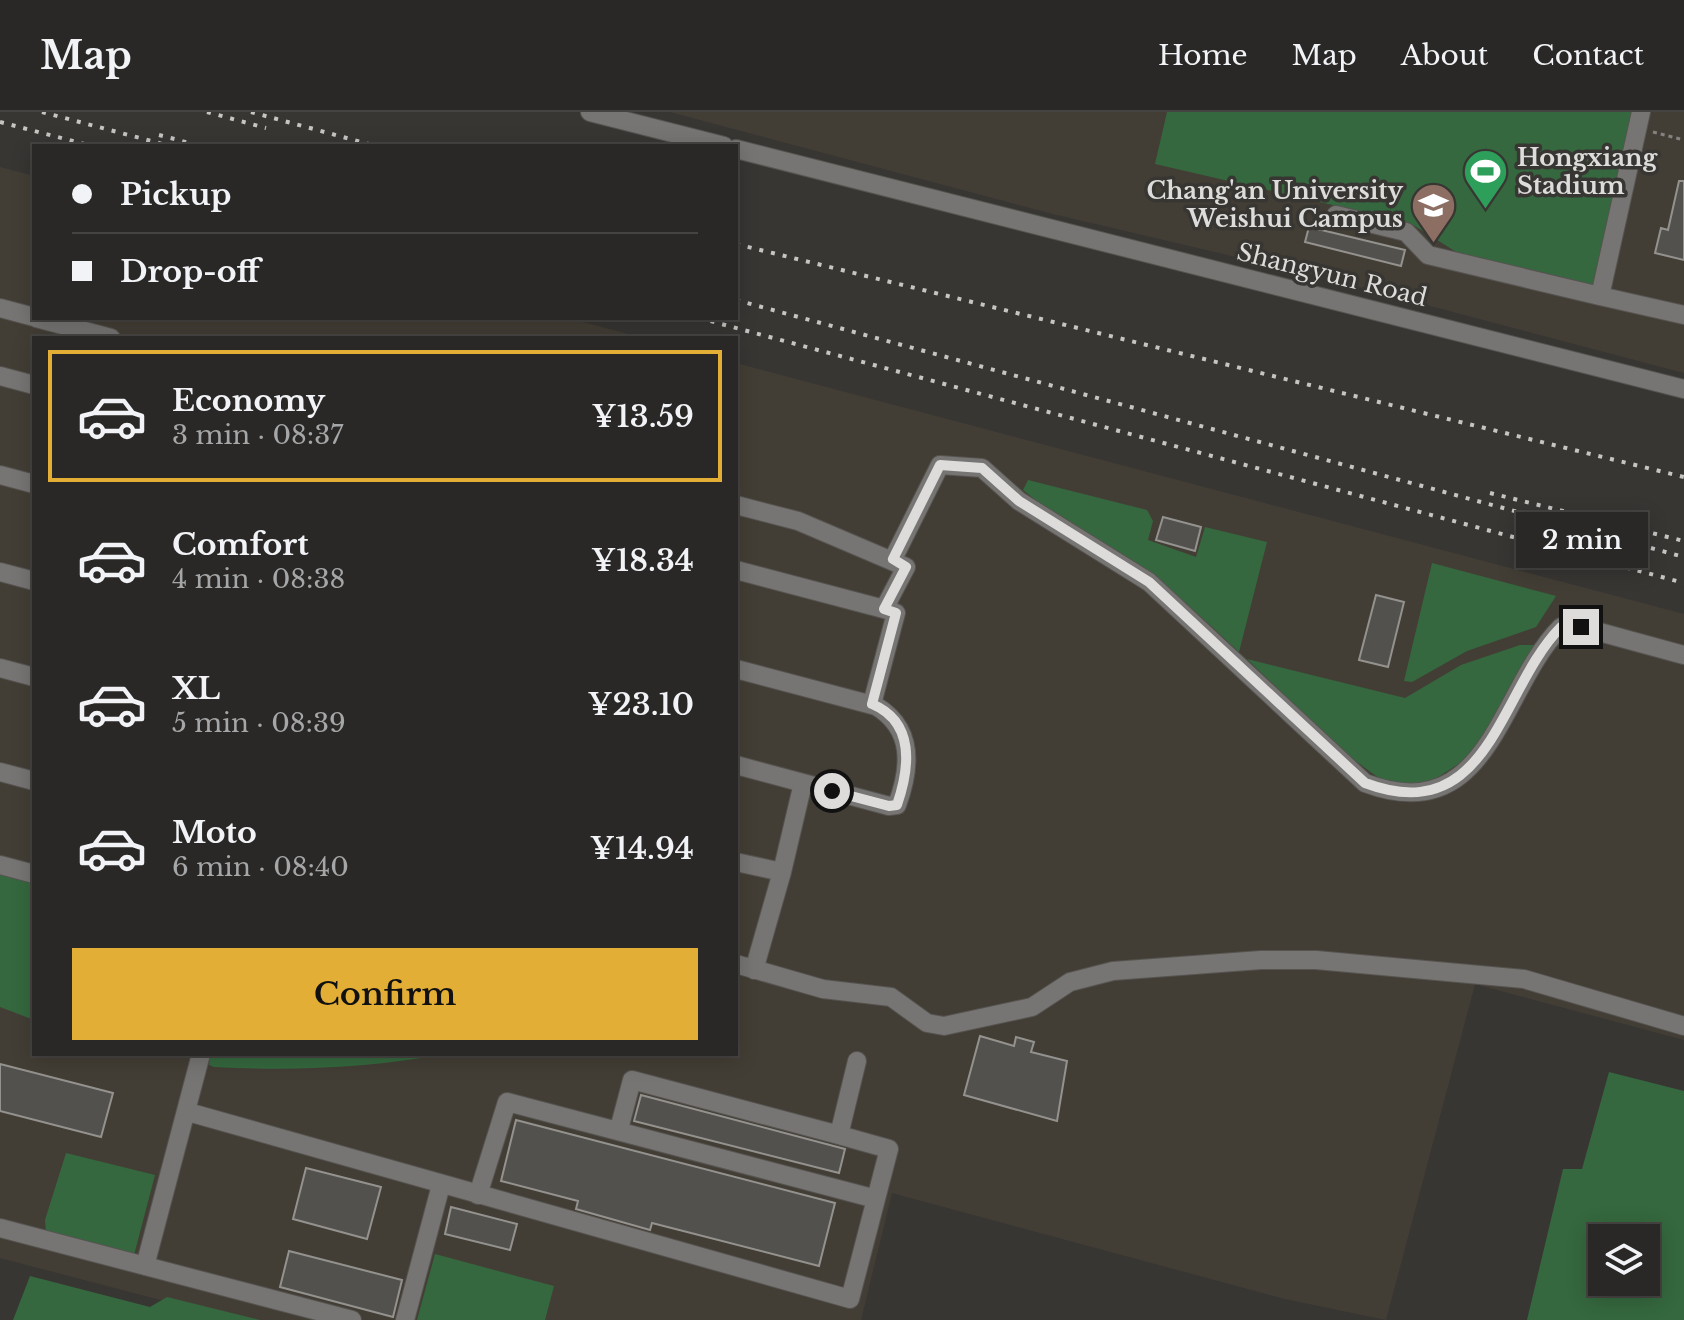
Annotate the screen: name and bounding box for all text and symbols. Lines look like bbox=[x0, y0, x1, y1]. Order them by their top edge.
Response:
text: Map bbox=[40, 32, 132, 79]
text: Home bbox=[1158, 38, 1248, 73]
text: Map bbox=[1292, 38, 1357, 73]
text: About bbox=[1401, 38, 1488, 73]
text: Contact bbox=[1532, 38, 1644, 73]
place label: Hongxiang Stadium bbox=[1517, 143, 1658, 200]
sports icon: Hongxiang Stadium bbox=[1462, 148, 1510, 211]
text: Pickup bbox=[120, 176, 231, 213]
place label: Chang'an University Weishui Campus bbox=[1146, 176, 1403, 233]
school or university icon: Chang'an University Weishui Campus bbox=[1410, 181, 1458, 244]
street label: Shangyun Road bbox=[1234, 237, 1430, 312]
text: Drop-off bbox=[120, 253, 260, 290]
icon: car bbox=[76, 380, 148, 452]
text: Economy bbox=[172, 382, 325, 419]
text: ¥13.59 bbox=[592, 398, 694, 435]
text: 3 min · 08:37 bbox=[172, 419, 343, 451]
callout: 2 min bbox=[1515, 511, 1647, 567]
icon: car bbox=[76, 524, 148, 596]
text: 2 min bbox=[1542, 524, 1622, 556]
text: Comfort bbox=[172, 526, 309, 563]
text: ¥18.34 bbox=[591, 542, 694, 579]
text: 4 min · 08:38 bbox=[172, 563, 345, 595]
route end bbox=[1563, 609, 1599, 645]
icon: car bbox=[76, 668, 148, 740]
text: XL bbox=[172, 670, 220, 707]
text: ¥23.10 bbox=[588, 686, 694, 723]
text: 5 min · 08:39 bbox=[172, 707, 346, 739]
route start bbox=[814, 773, 850, 809]
icon: car bbox=[76, 812, 148, 884]
text: Moto bbox=[172, 814, 257, 851]
text: ¥14.94 bbox=[590, 830, 694, 867]
text: 6 min · 08:40 bbox=[172, 851, 349, 883]
button: Confirm bbox=[72, 948, 698, 1040]
map controls bbox=[1588, 1224, 1660, 1296]
button: layers bbox=[1588, 1224, 1660, 1296]

